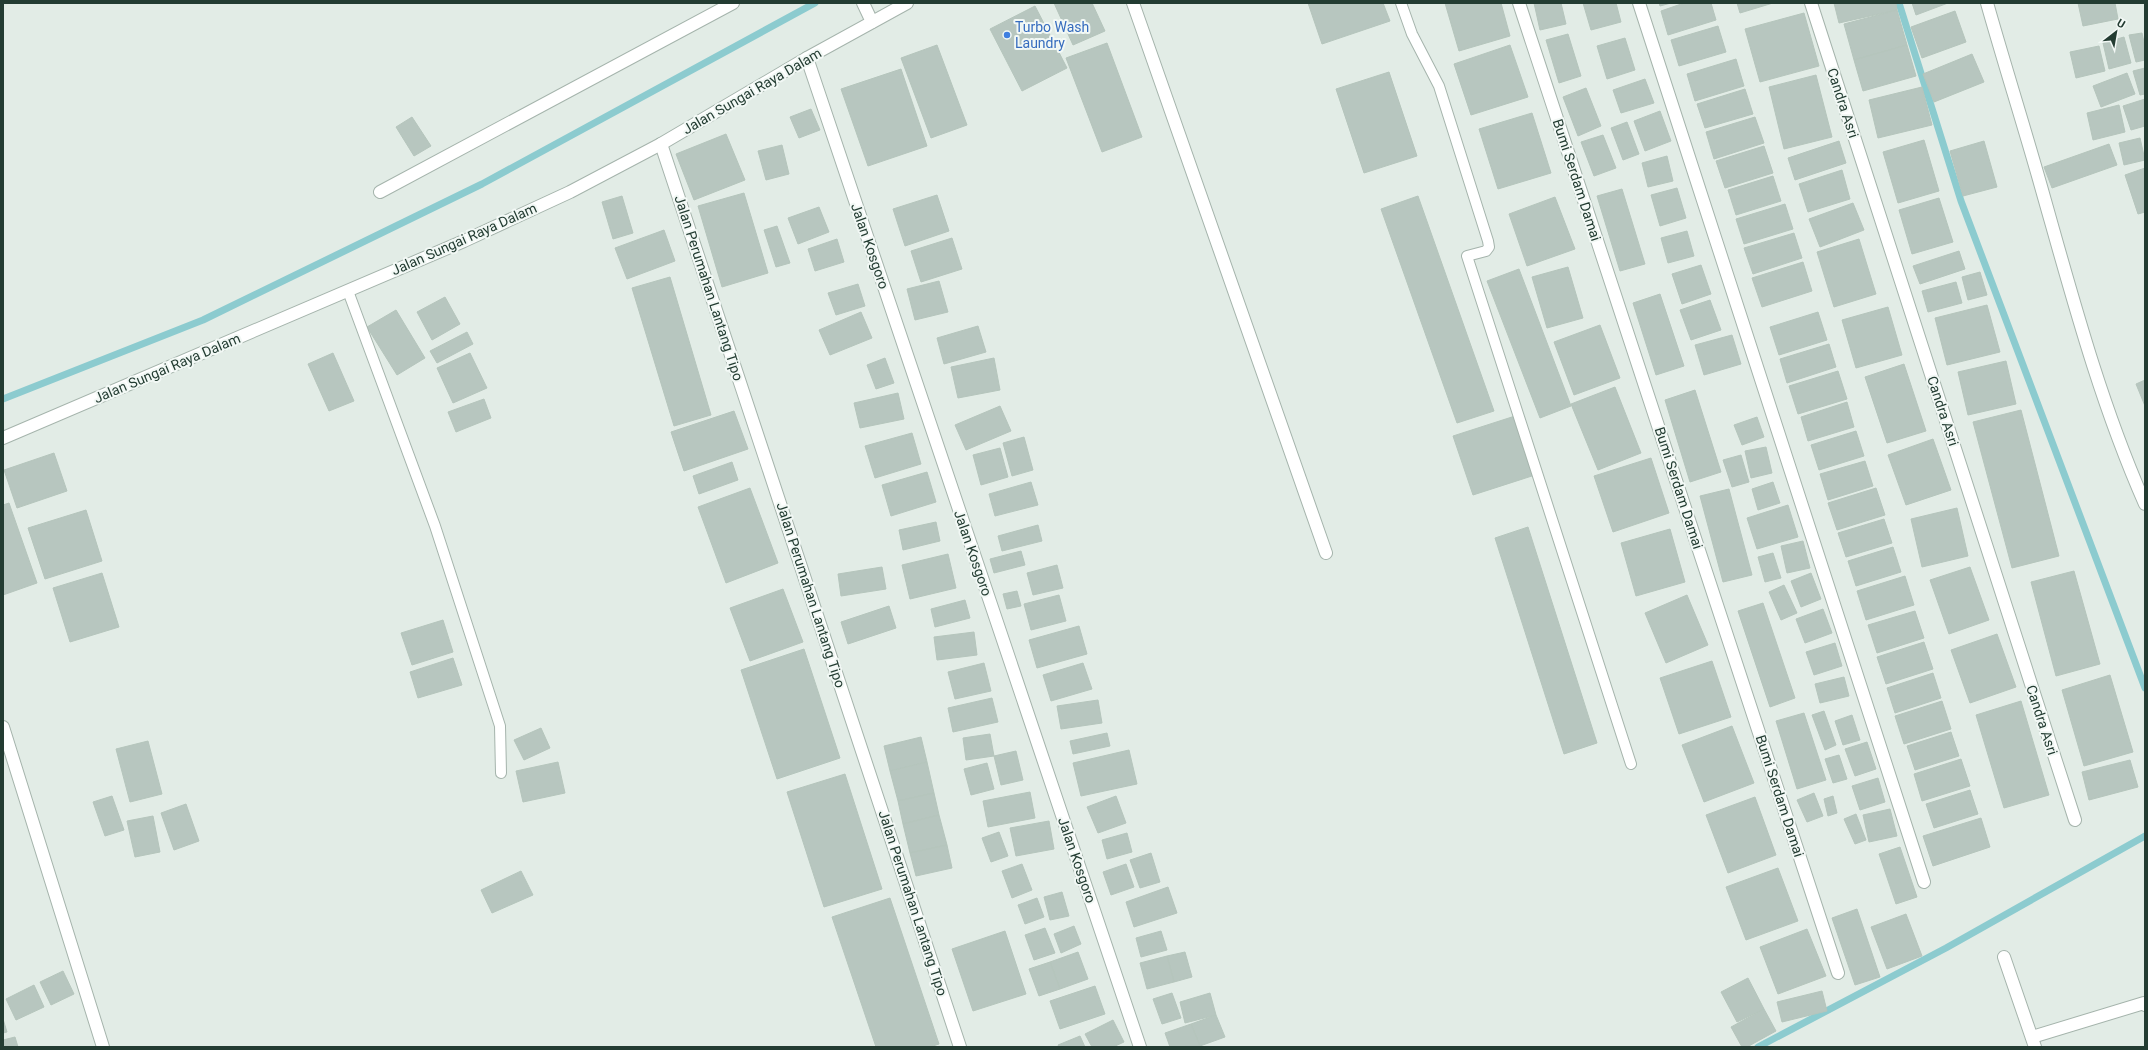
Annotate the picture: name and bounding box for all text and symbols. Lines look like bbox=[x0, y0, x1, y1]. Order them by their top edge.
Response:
north arrow bbox=[2096, 12, 2136, 52]
text: U bbox=[2114, 16, 2127, 31]
place label: Turbo Wash Laundry bbox=[1015, 19, 1089, 51]
marker: Turbo Wash Laundry bbox=[1002, 30, 1012, 40]
street label: Jalan Sungai Raya Dalam bbox=[680, 45, 824, 137]
street label: Candra Asri bbox=[1824, 66, 1862, 140]
street label: Bumi Serdam Damai bbox=[1550, 117, 1604, 243]
street label: Jalan Perumahan Lantang Tipo bbox=[671, 193, 747, 383]
street label: Jalan Sungai Raya Dalam bbox=[389, 200, 539, 278]
street label: Jalan Kosgoro bbox=[848, 201, 892, 291]
street label: Jalan Sungai Raya Dalam bbox=[91, 330, 243, 406]
street label: Candra Asri bbox=[1924, 374, 1962, 448]
street label: Bumi Serdam Damai bbox=[1652, 425, 1706, 551]
street label: Jalan Perumahan Lantang Tipo bbox=[773, 500, 849, 690]
street label: Jalan Kosgoro bbox=[951, 508, 995, 598]
street label: Candra Asri bbox=[2023, 683, 2061, 757]
street label: Bumi Serdam Damai bbox=[1753, 733, 1807, 859]
street label: Jalan Perumahan Lantang Tipo bbox=[875, 808, 951, 998]
street label: Jalan Kosgoro bbox=[1055, 815, 1099, 905]

